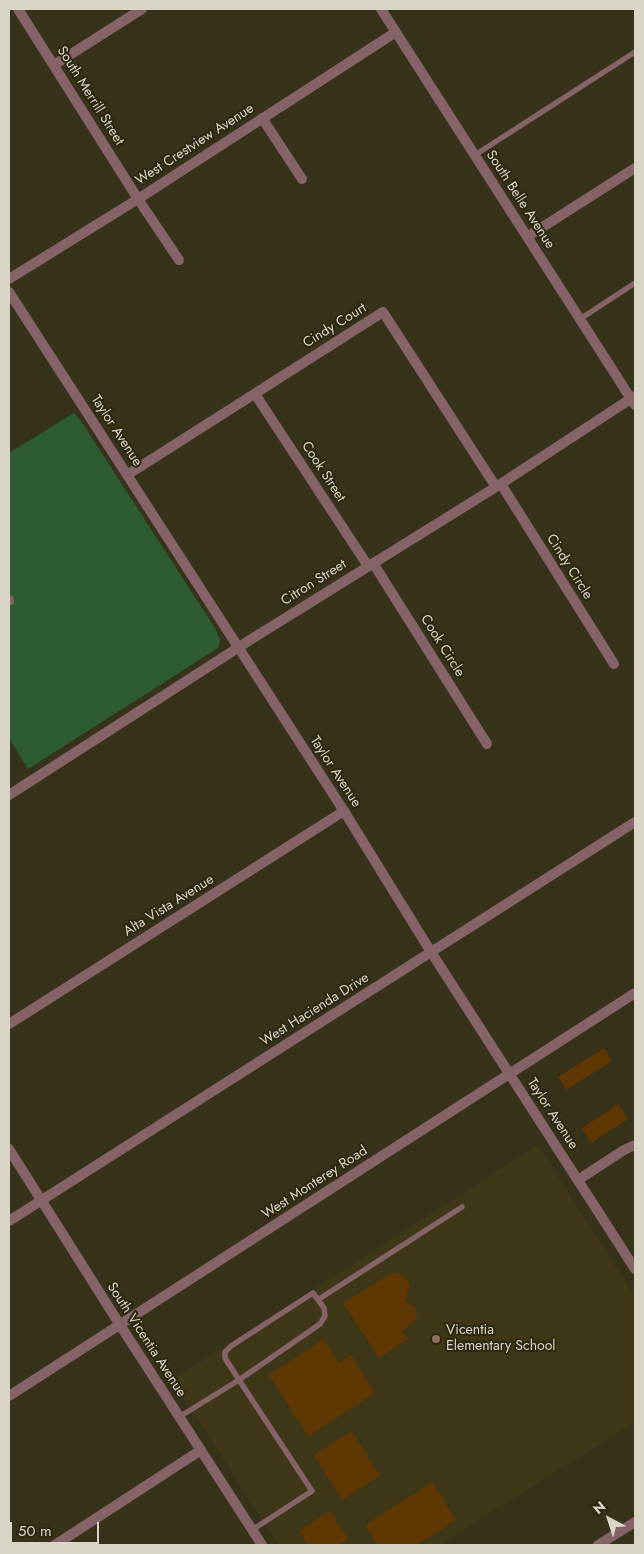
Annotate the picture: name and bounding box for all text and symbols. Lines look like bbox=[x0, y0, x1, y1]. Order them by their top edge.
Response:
street label: South Merrill Street bbox=[53, 43, 127, 149]
street label: West Crestview Avenue bbox=[133, 100, 257, 190]
street label: South Belle Avenue bbox=[482, 148, 558, 252]
street label: Cindy Court bbox=[300, 300, 370, 352]
street label: Taylor Avenue bbox=[87, 392, 145, 470]
street label: Cook Street bbox=[297, 439, 349, 505]
street label: Cindy Circle bbox=[542, 531, 596, 603]
street label: Citron Street bbox=[278, 556, 350, 610]
street label: Cook Circle bbox=[416, 612, 468, 680]
street label: Taylor Avenue bbox=[306, 733, 364, 811]
street label: Alta Vista Avenue bbox=[121, 872, 217, 940]
street label: West Hacienda Drive bbox=[258, 970, 372, 1050]
street label: Taylor Avenue bbox=[523, 1075, 581, 1153]
street label: West Monterey Road bbox=[259, 1143, 371, 1223]
street label: South Vicentia Avenue bbox=[103, 1280, 189, 1400]
place label: Vicentia Elementary School bbox=[446, 1323, 556, 1355]
marker: Vicentia Elementary School bbox=[430, 1333, 442, 1345]
north arrow bbox=[584, 1494, 634, 1544]
text: N bbox=[589, 1496, 610, 1519]
scale bar bbox=[12, 1512, 101, 1544]
text: 50 m bbox=[18, 1520, 52, 1542]

